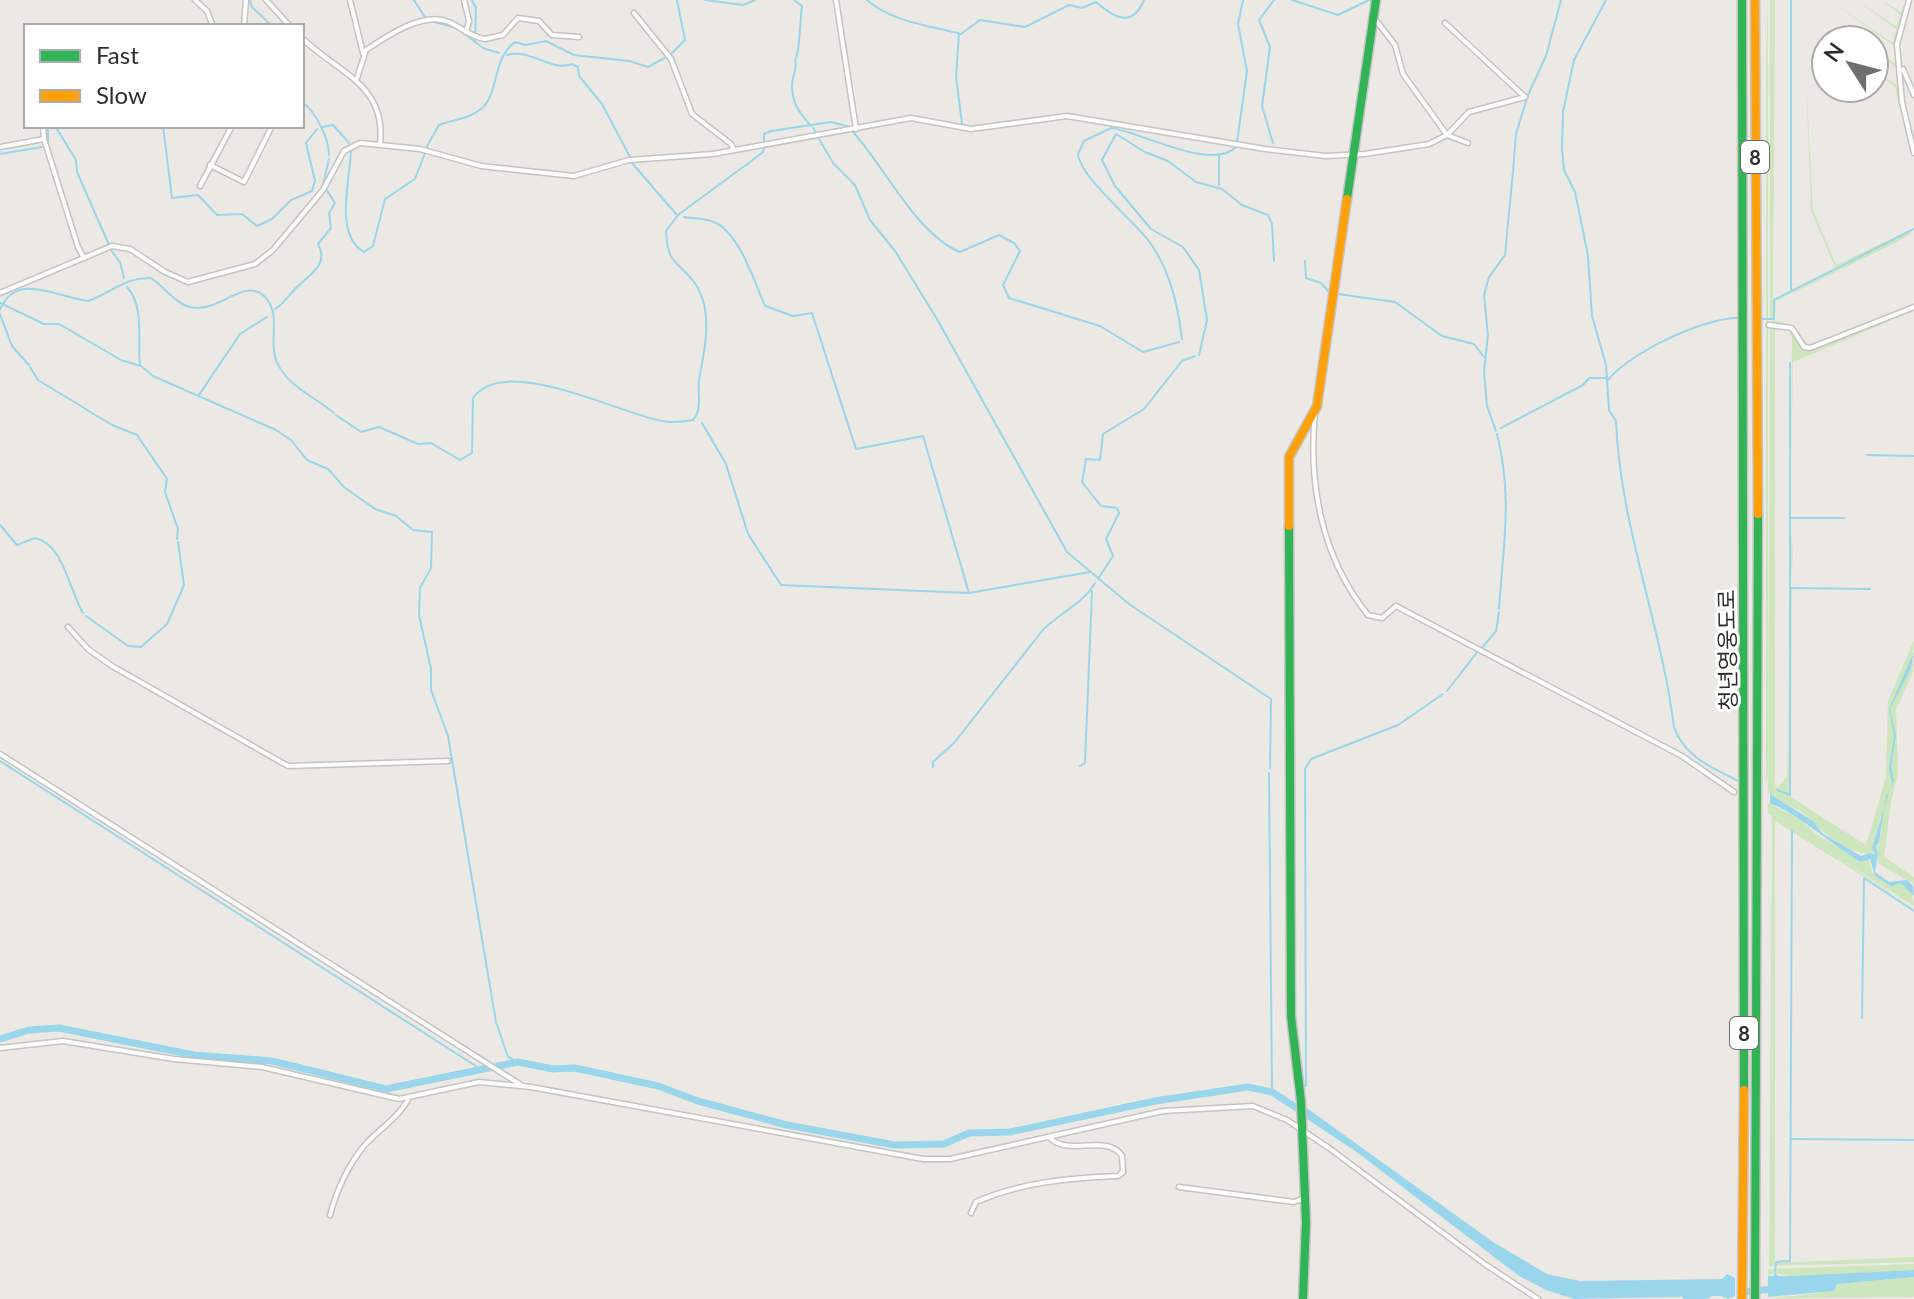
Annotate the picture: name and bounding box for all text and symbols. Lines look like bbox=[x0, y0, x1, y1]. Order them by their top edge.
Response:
legend bbox=[24, 24, 304, 128]
north arrow bbox=[1810, 24, 1890, 104]
text: N bbox=[1818, 37, 1849, 67]
text: Fast bbox=[96, 40, 139, 69]
text: Slow bbox=[96, 80, 147, 109]
road number: 8 bbox=[1741, 141, 1769, 173]
street label: 청년영웅도로 bbox=[1712, 589, 1742, 711]
road number: 8 bbox=[1730, 1017, 1758, 1049]

